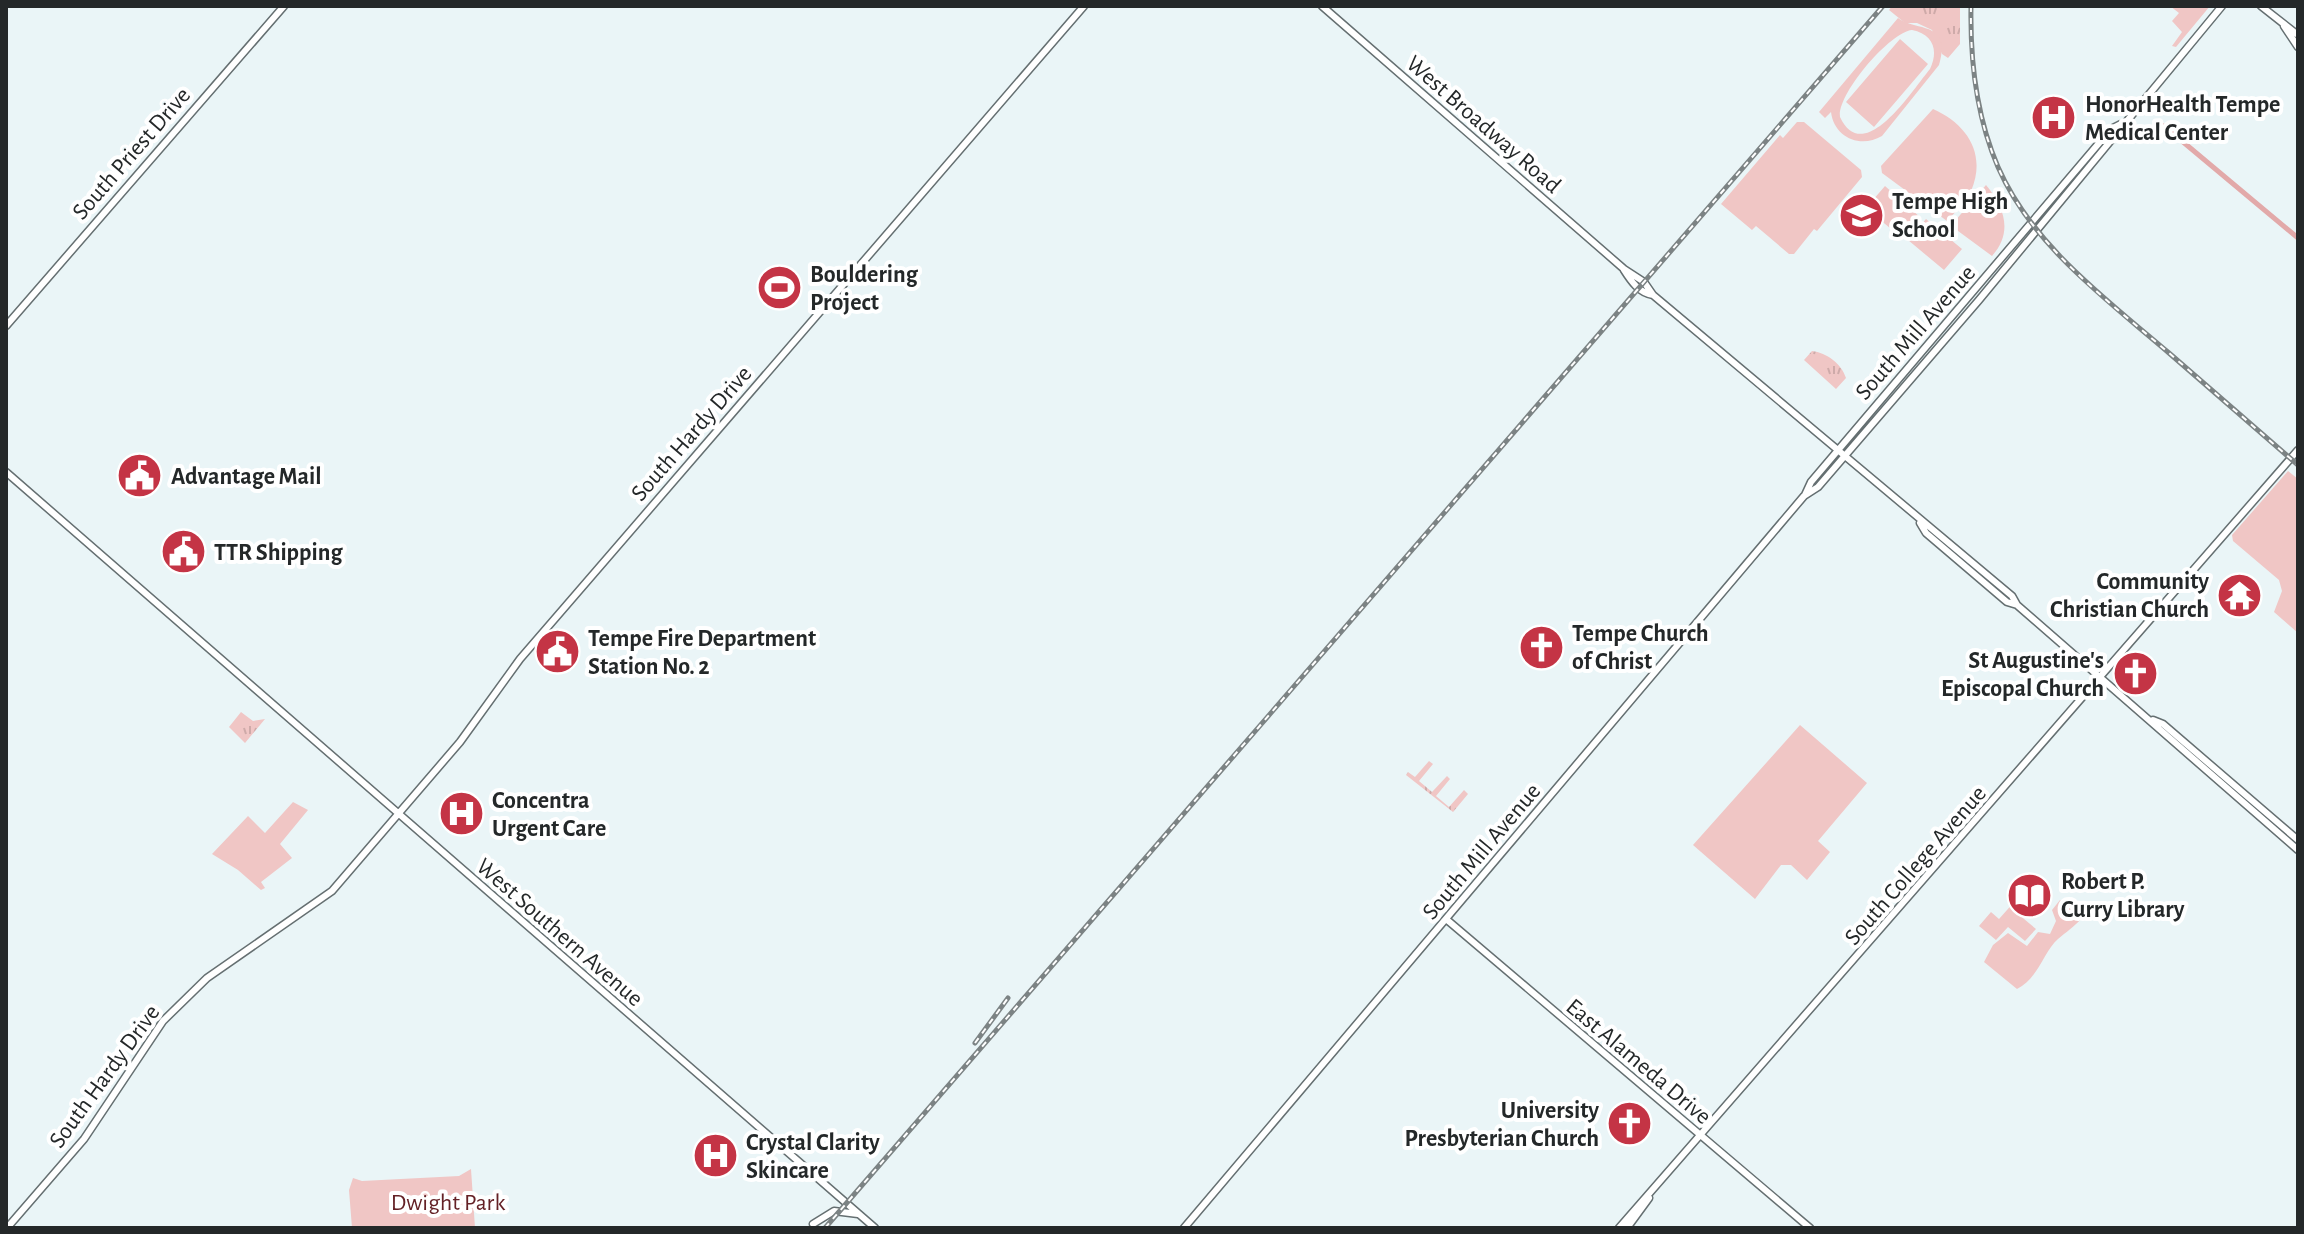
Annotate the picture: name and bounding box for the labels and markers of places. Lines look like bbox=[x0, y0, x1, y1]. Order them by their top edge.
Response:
place label: HonorHealth Tempe Medical Center bbox=[2085, 93, 2280, 145]
hospital icon: HonorHealth Tempe Medical Center bbox=[2030, 94, 2078, 142]
place label: Tempe High School bbox=[1892, 190, 2008, 242]
school or university icon: Tempe High School bbox=[1837, 191, 1885, 239]
place label: Bouldering Project bbox=[810, 263, 919, 315]
sports icon: Bouldering Project bbox=[755, 264, 803, 312]
public building icon: Advantage Mail bbox=[116, 452, 164, 500]
place label: Advantage Mail bbox=[171, 465, 322, 489]
public building icon: TTR Shipping bbox=[159, 528, 207, 576]
place label: TTR Shipping bbox=[214, 541, 343, 565]
place label: Community Christian Church bbox=[2050, 570, 2209, 622]
temple icon: Community Christian Church bbox=[2216, 571, 2264, 619]
place label: Tempe Church of Christ bbox=[1572, 622, 1709, 674]
church icon: Tempe Church of Christ bbox=[1517, 623, 1565, 671]
place label: Tempe Fire Department Station No. 2 bbox=[588, 627, 816, 679]
public building icon: Tempe Fire Department Station No. 2 bbox=[533, 628, 581, 676]
place label: St Augustine's Episcopal Church bbox=[1941, 649, 2104, 701]
church icon: St Augustine's Episcopal Church bbox=[2111, 650, 2159, 698]
place label: Concentra Urgent Care bbox=[492, 789, 606, 841]
hospital icon: Concentra Urgent Care bbox=[437, 790, 485, 838]
place label: Robert P. Curry Library bbox=[2061, 870, 2185, 922]
library icon: Robert P. Curry Library bbox=[2006, 871, 2054, 919]
place label: University Presbyterian Church bbox=[1404, 1099, 1599, 1151]
church icon: University Presbyterian Church bbox=[1606, 1100, 1654, 1148]
place label: Crystal Clarity Skincare bbox=[746, 1131, 880, 1183]
hospital icon: Crystal Clarity Skincare bbox=[691, 1132, 739, 1180]

